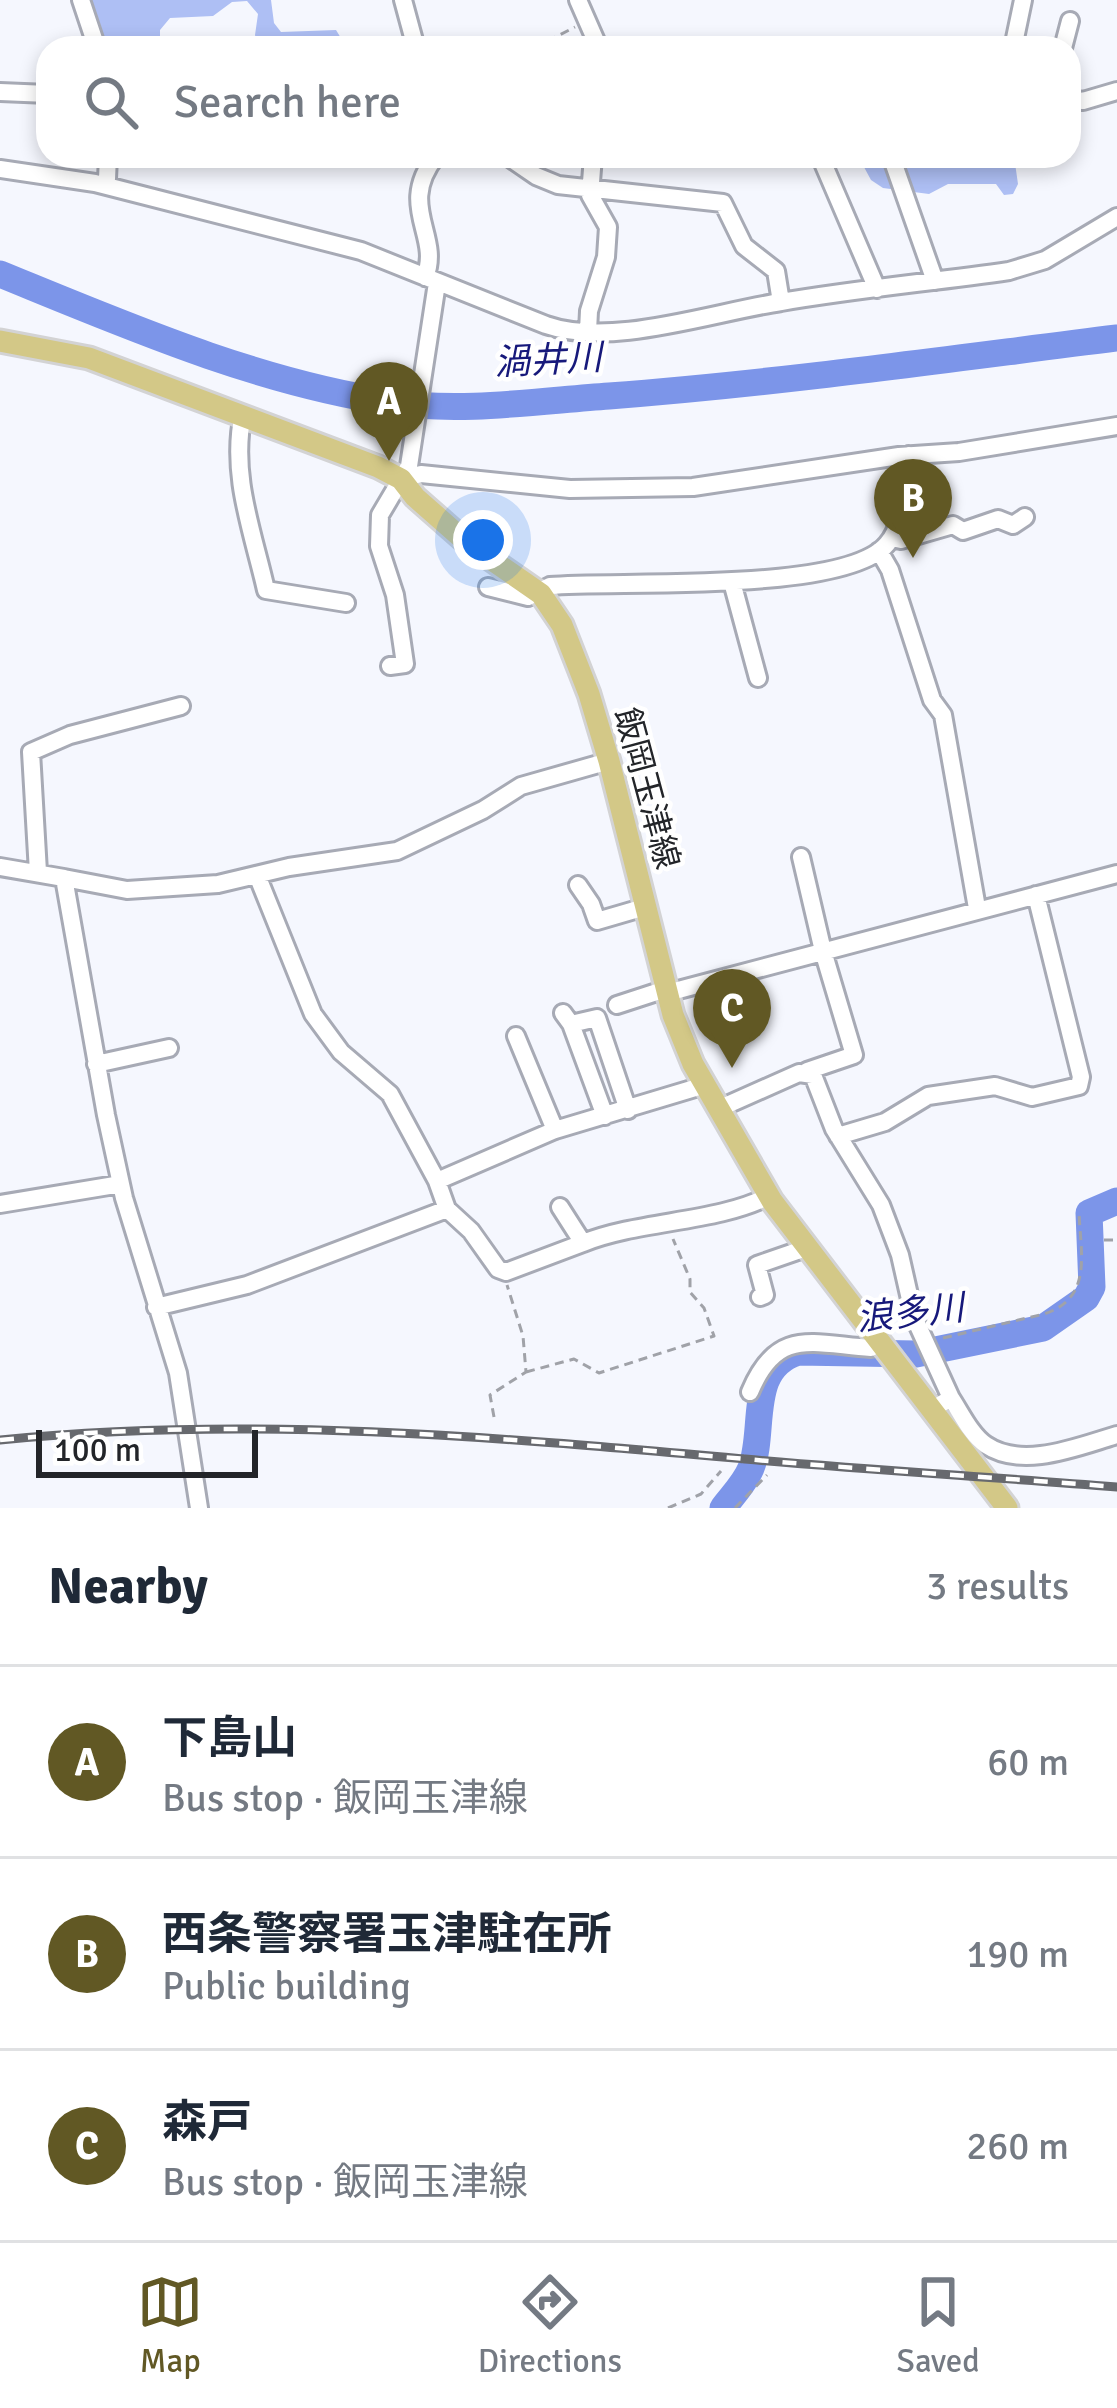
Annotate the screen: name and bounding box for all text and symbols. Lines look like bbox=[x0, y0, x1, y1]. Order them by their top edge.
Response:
search box bbox=[36, 36, 1081, 168]
icon: search bbox=[78, 69, 144, 135]
text: Search here bbox=[174, 75, 401, 130]
water label: 渦井川 bbox=[493, 335, 607, 386]
pin: A bbox=[350, 362, 428, 461]
pin: B bbox=[874, 459, 952, 558]
your location bbox=[453, 510, 513, 570]
street label: 飯岡玉津線 bbox=[605, 703, 688, 873]
pin: C bbox=[693, 969, 771, 1068]
water label: 浪多川 bbox=[854, 1285, 970, 1342]
scale bar bbox=[36, 1424, 258, 1477]
text: 100 m bbox=[54, 1430, 141, 1471]
text: Nearby bbox=[48, 1555, 208, 1618]
text: 3 results bbox=[926, 1562, 1069, 1610]
text: 下島山 bbox=[162, 1711, 297, 1766]
text: A bbox=[75, 1738, 99, 1786]
text: 60 m bbox=[987, 1738, 1069, 1786]
text: Bus stop · 飯岡玉津線 bbox=[162, 1774, 528, 1822]
text: 西条警察署玉津駐在所 bbox=[162, 1907, 612, 1962]
text: B bbox=[75, 1930, 99, 1978]
text: 190 m bbox=[966, 1930, 1069, 1978]
text: Public building bbox=[162, 1962, 411, 2010]
text: 森戸 bbox=[162, 2095, 252, 2150]
text: C bbox=[75, 2122, 99, 2170]
text: 260 m bbox=[966, 2122, 1069, 2170]
text: Bus stop · 飯岡玉津線 bbox=[162, 2158, 528, 2206]
tab: Map bbox=[137, 2269, 203, 2382]
tab: Directions bbox=[478, 2269, 622, 2382]
tab: Saved bbox=[897, 2269, 980, 2382]

